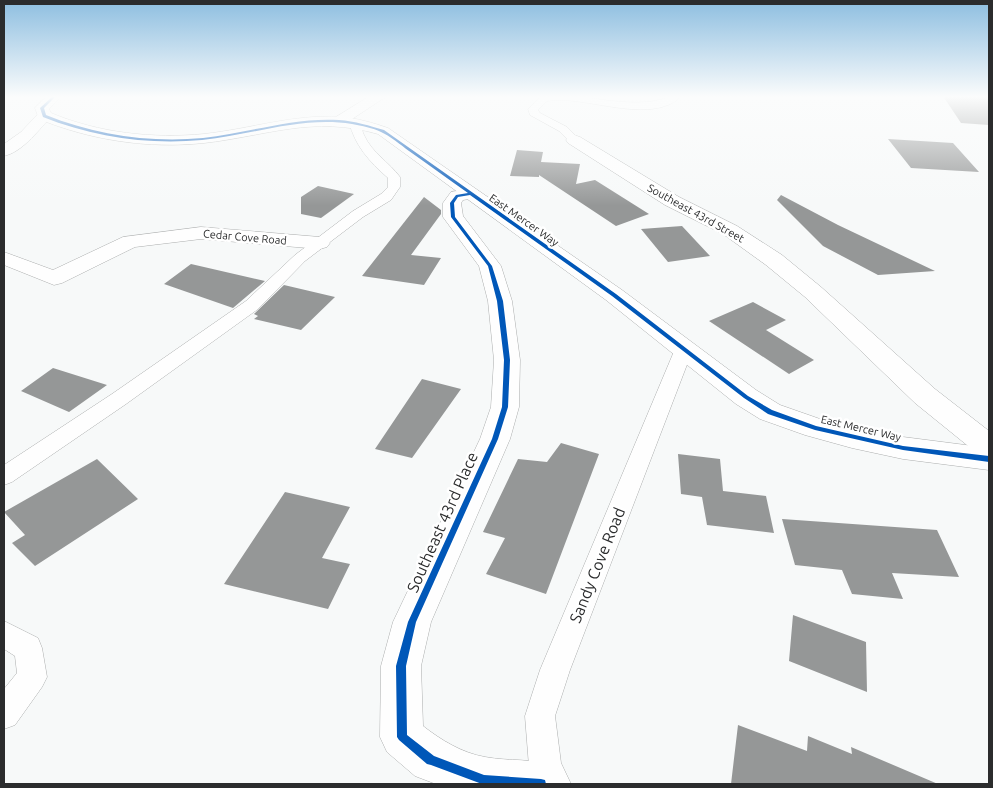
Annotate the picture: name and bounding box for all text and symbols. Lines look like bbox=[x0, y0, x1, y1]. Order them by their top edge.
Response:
street label: Southeast 43rd Street bbox=[646, 181, 747, 245]
street label: East Mercer Way bbox=[487, 192, 562, 249]
street label: Cedar Cove Road bbox=[203, 227, 287, 247]
street label: East Mercer Way bbox=[820, 413, 903, 443]
street label: Southeast 43rd Place bbox=[403, 449, 481, 595]
street label: Sandy Cove Road bbox=[566, 505, 628, 625]

